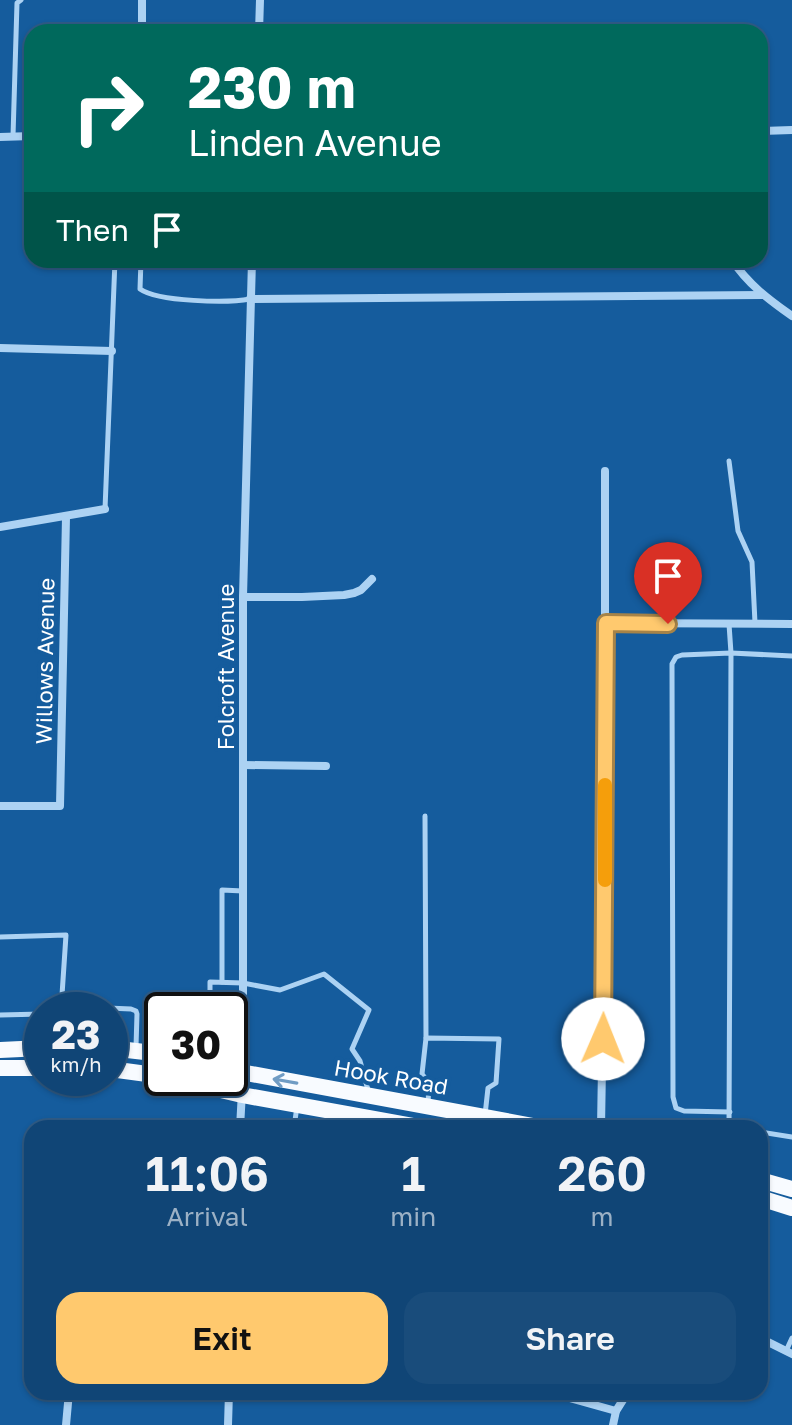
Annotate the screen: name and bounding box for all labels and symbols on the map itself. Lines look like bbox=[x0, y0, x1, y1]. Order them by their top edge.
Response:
pin bbox=[634, 542, 702, 624]
street label: Willows Avenue bbox=[30, 578, 59, 744]
street label: Folcroft Avenue bbox=[212, 584, 239, 750]
speed limit sign: 30 bbox=[144, 992, 248, 1096]
position arrow bbox=[561, 997, 645, 1081]
street label: Hook Road bbox=[332, 1053, 450, 1100]
one-way arrow bbox=[273, 1072, 298, 1087]

